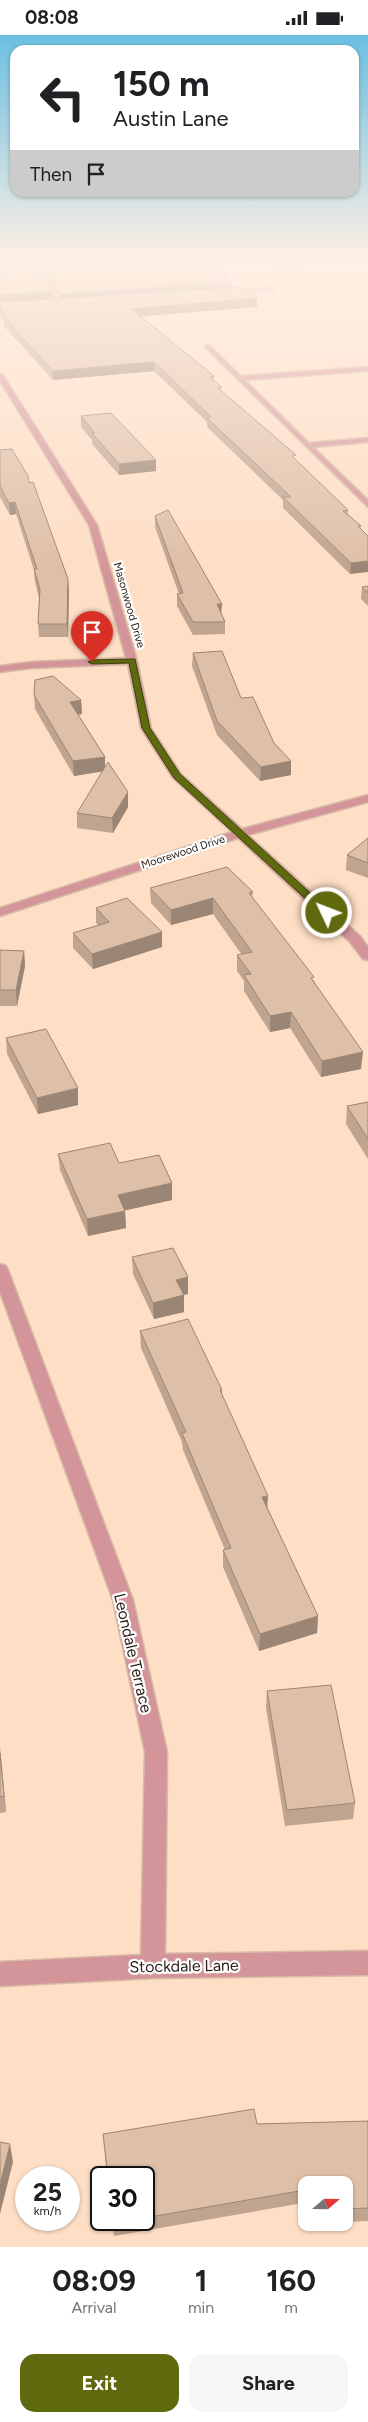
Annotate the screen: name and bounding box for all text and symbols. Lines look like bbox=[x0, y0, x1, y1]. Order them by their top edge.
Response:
text: 08:08 bbox=[25, 6, 79, 29]
text: 150 m bbox=[113, 63, 210, 105]
icon: left bbox=[30, 65, 95, 130]
text: Austin Lane bbox=[113, 105, 229, 132]
icon: arrive bbox=[82, 160, 110, 188]
text: Then bbox=[30, 163, 72, 186]
street label: Masonwood Drive bbox=[111, 561, 147, 649]
pin bbox=[71, 611, 113, 662]
icon: arrive bbox=[78, 618, 106, 646]
street label: Moorewood Drive bbox=[139, 832, 227, 872]
position arrow bbox=[300, 886, 352, 938]
street label: Leondale Terrace bbox=[110, 1591, 156, 1715]
street label: Stockdale Lane bbox=[129, 1956, 239, 1976]
speed limit sign: 30 bbox=[90, 2166, 155, 2231]
north arrow bbox=[298, 2176, 352, 2231]
map controls bbox=[298, 2176, 353, 2231]
text: 25 bbox=[33, 2177, 62, 2207]
text: km/h bbox=[34, 2204, 61, 2218]
text: 08:09 bbox=[52, 2262, 136, 2299]
text: 1 bbox=[195, 2262, 207, 2299]
text: 160 bbox=[266, 2262, 316, 2299]
text: Arrival bbox=[71, 2298, 117, 2317]
text: min bbox=[188, 2298, 214, 2317]
text: m bbox=[284, 2298, 298, 2317]
button: Exit bbox=[20, 2354, 179, 2412]
button: Share bbox=[189, 2354, 348, 2412]

